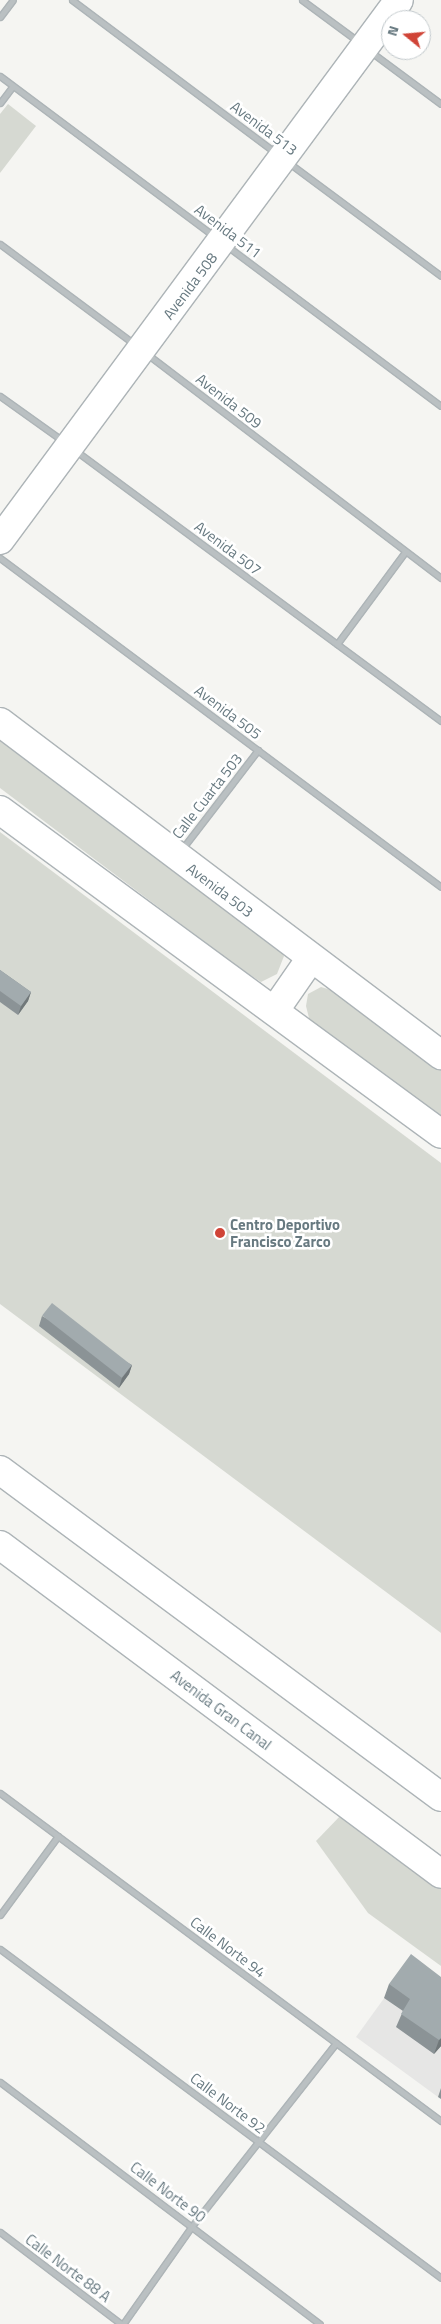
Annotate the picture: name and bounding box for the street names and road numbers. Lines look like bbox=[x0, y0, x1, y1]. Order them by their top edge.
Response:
street label: Avenida 513 bbox=[227, 97, 301, 159]
street label: Avenida 511 bbox=[191, 200, 265, 262]
street label: Avenida 508 bbox=[159, 249, 221, 323]
street label: Avenida 509 bbox=[192, 370, 266, 432]
street label: Avenida 507 bbox=[191, 517, 265, 579]
street label: Avenida 505 bbox=[191, 681, 265, 743]
street label: Calle Cuarta 503 bbox=[168, 750, 246, 842]
street label: Avenida 503 bbox=[183, 859, 257, 921]
street label: Avenida Gran Canal bbox=[167, 1666, 275, 1754]
street label: Calle Norte 94 bbox=[187, 1913, 269, 1981]
street label: Calle Norte 92 bbox=[187, 2069, 269, 2137]
street label: Calle Norte 90 bbox=[127, 2158, 209, 2226]
street label: Calle Norte 88 A bbox=[22, 2230, 114, 2306]

